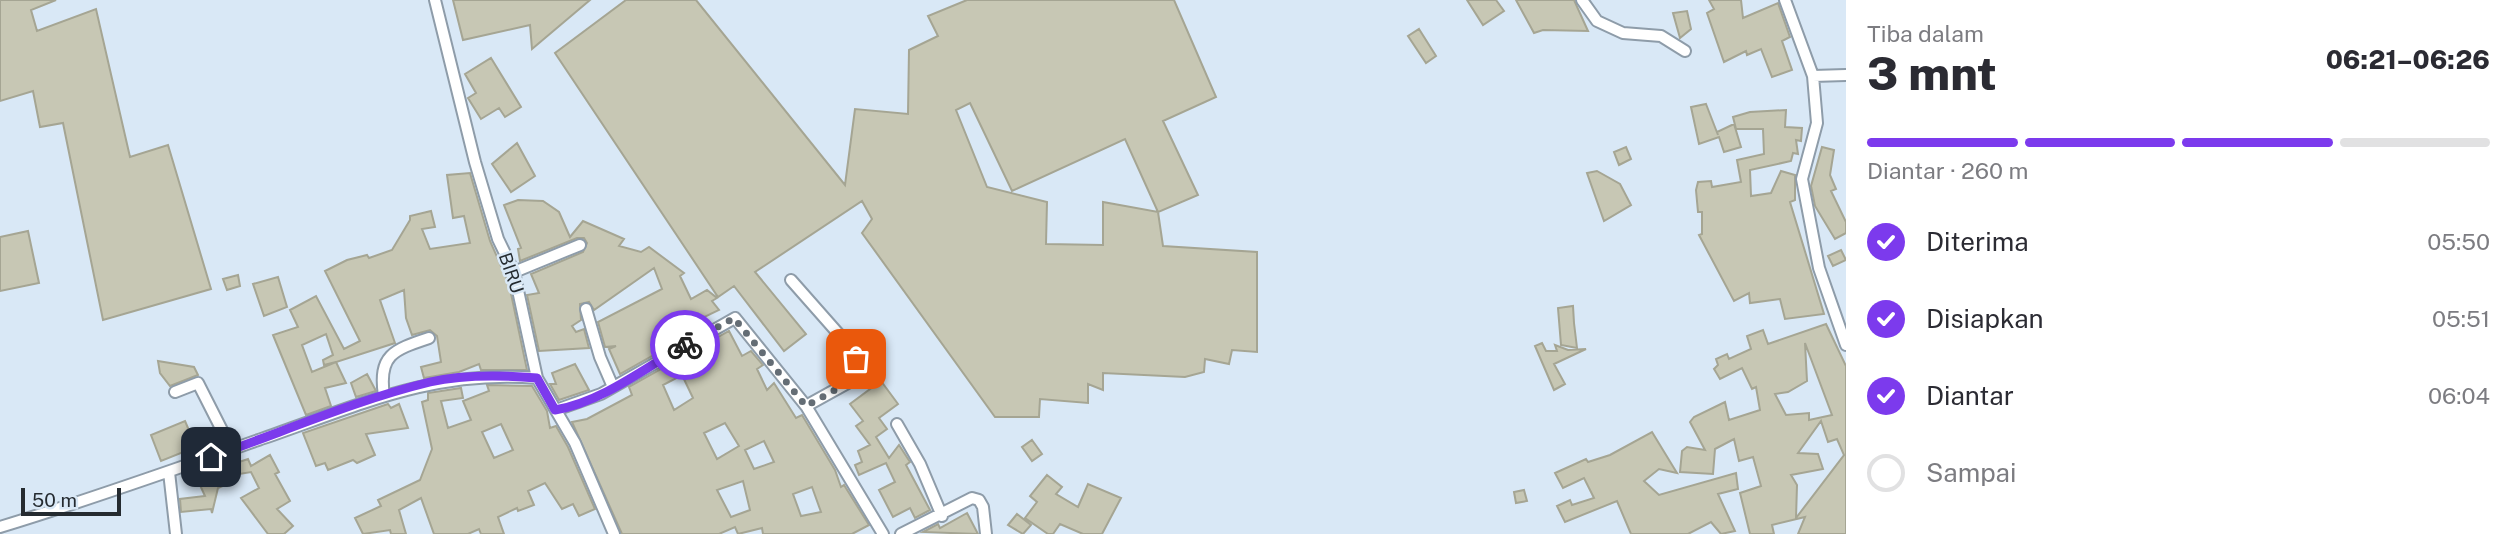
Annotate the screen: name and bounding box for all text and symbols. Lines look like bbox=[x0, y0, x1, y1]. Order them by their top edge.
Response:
text: Tiba dalam bbox=[1867, 20, 1984, 47]
text: 06:21–06:26 bbox=[2326, 44, 2490, 75]
text: 3 mnt bbox=[1867, 46, 1997, 100]
text: Diantar · 260 m bbox=[1867, 157, 2028, 184]
icon: check bbox=[1867, 223, 1905, 261]
text: Diterima bbox=[1926, 226, 2029, 257]
text: 05:50 bbox=[2427, 228, 2490, 255]
street label: BIRU bbox=[495, 250, 528, 296]
icon: check bbox=[1867, 300, 1905, 338]
text: Disiapkan bbox=[1926, 303, 2044, 334]
text: 05:51 bbox=[2432, 305, 2490, 332]
courier bbox=[650, 310, 720, 380]
icon: bike bbox=[666, 326, 704, 364]
pin bbox=[826, 329, 886, 389]
icon: bag bbox=[837, 340, 875, 378]
icon: check bbox=[1867, 377, 1905, 415]
text: Diantar bbox=[1926, 380, 2014, 411]
text: 06:04 bbox=[2428, 382, 2490, 409]
pin bbox=[181, 427, 241, 487]
icon: home bbox=[192, 438, 230, 476]
text: Sampai bbox=[1926, 457, 2016, 488]
scale bar bbox=[21, 485, 121, 517]
text: 50 m bbox=[32, 489, 77, 511]

